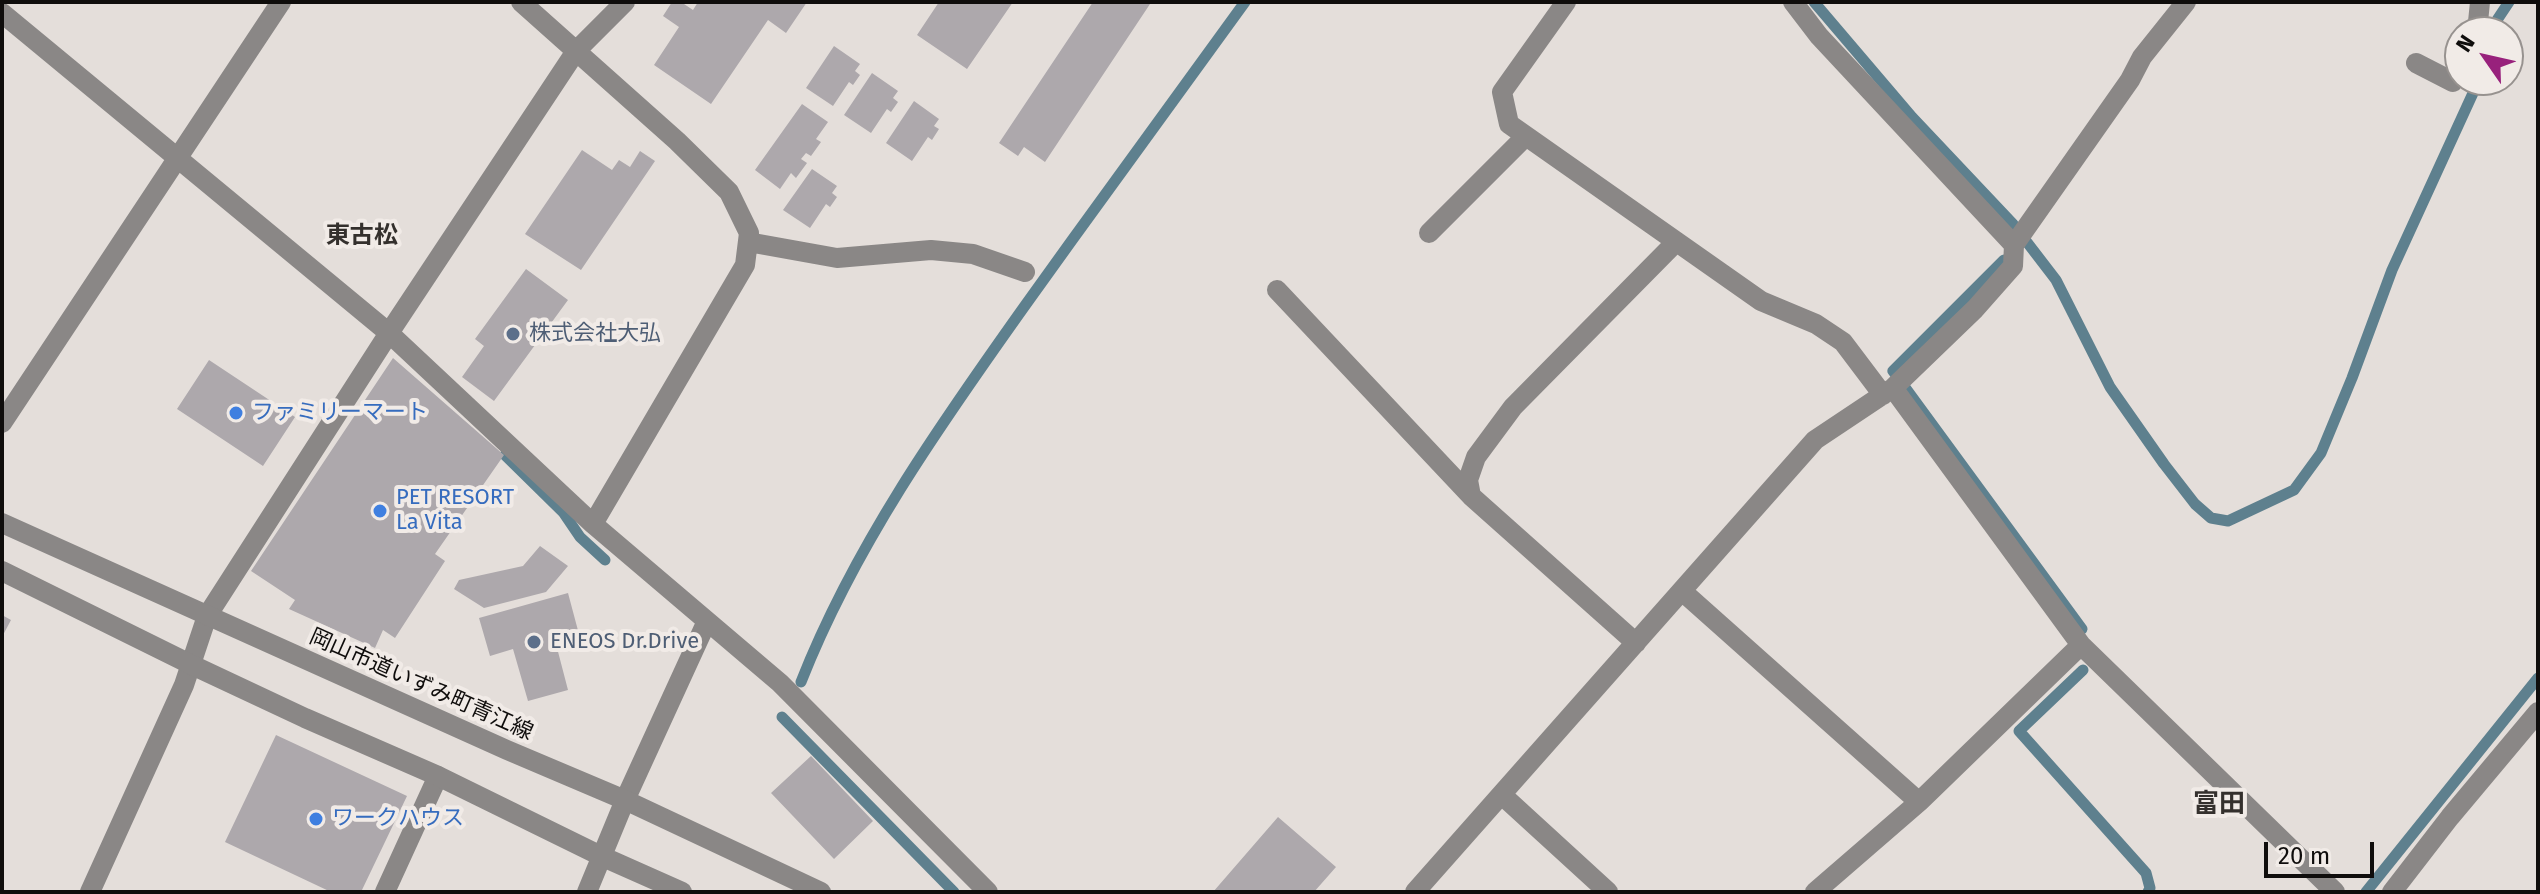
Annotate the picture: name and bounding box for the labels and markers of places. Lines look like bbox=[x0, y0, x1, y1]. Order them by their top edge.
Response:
place label: 株式会社大弘 bbox=[529, 321, 661, 347]
marker: 株式会社大弘 bbox=[504, 325, 522, 343]
place label: ファミリーマート bbox=[252, 400, 428, 426]
marker: ファミリーマート bbox=[227, 404, 245, 422]
place label: PET RESORT La Vita bbox=[396, 485, 514, 536]
marker: PET RESORT La Vita bbox=[371, 502, 389, 520]
place label: ENEOS Dr.Drive bbox=[550, 629, 699, 655]
marker: ENEOS Dr.Drive bbox=[525, 633, 543, 651]
place label: ワークハウス bbox=[332, 806, 464, 832]
marker: ワークハウス bbox=[307, 810, 325, 828]

